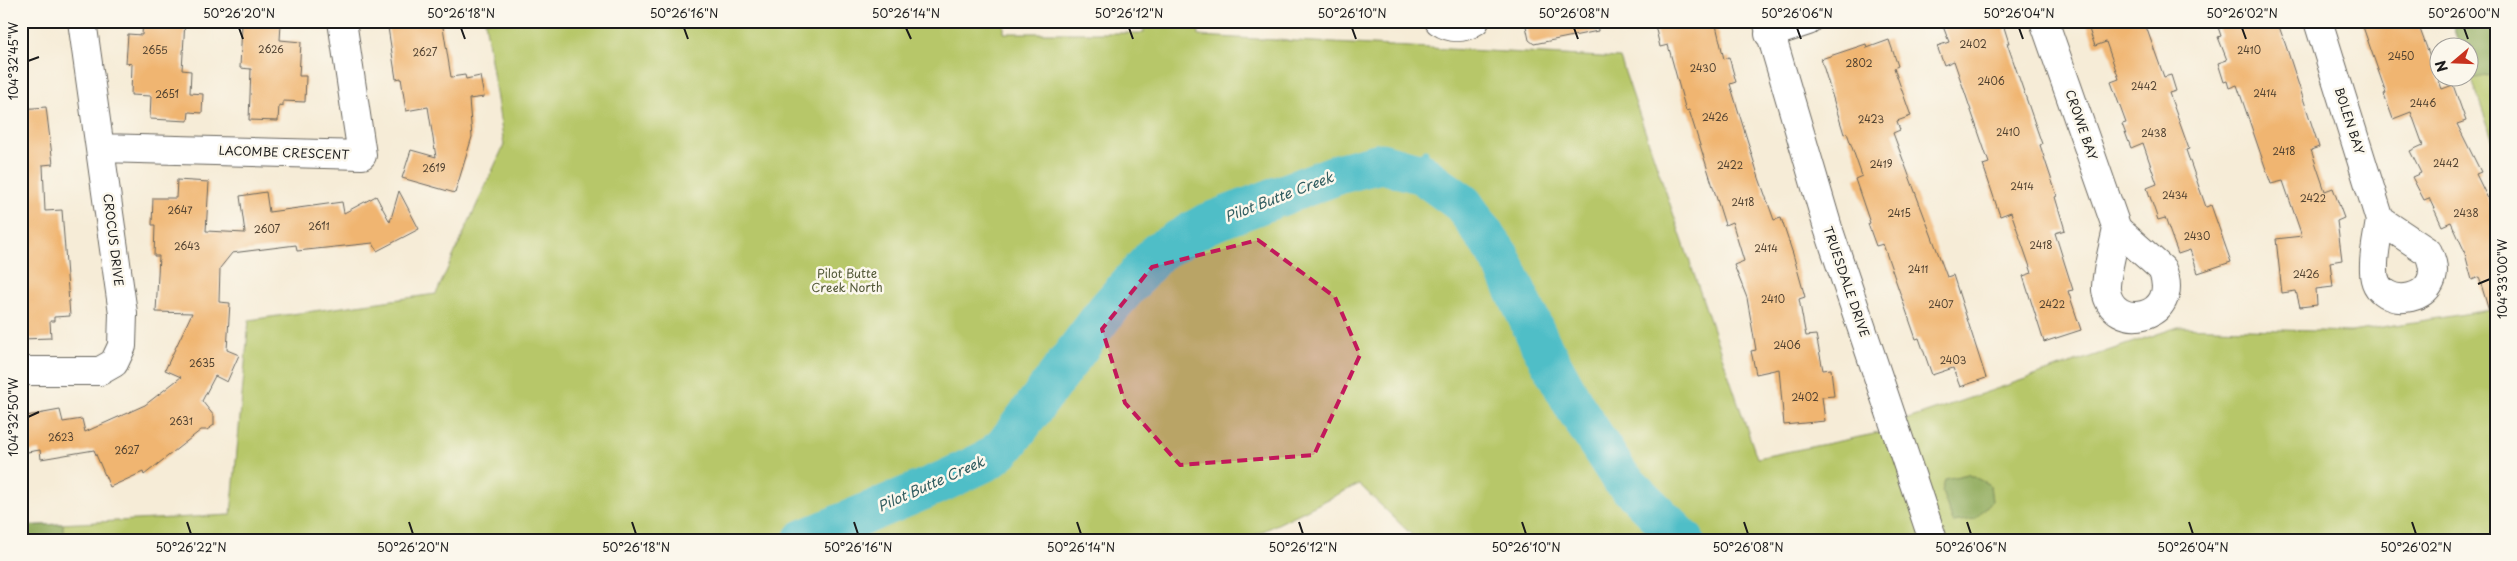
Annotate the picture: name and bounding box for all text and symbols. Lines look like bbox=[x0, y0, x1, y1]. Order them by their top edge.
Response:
text: 50°26'20"N bbox=[203, 4, 275, 22]
text: 50°26'18"N bbox=[427, 4, 495, 22]
text: 50°26'16"N bbox=[650, 4, 718, 22]
text: 50°26'14"N bbox=[872, 4, 940, 22]
text: 50°26'12"N bbox=[1095, 4, 1163, 22]
text: 50°26'10"N bbox=[1317, 4, 1387, 22]
text: 50°26'08"N bbox=[1538, 4, 1610, 22]
text: 50°26'06"N bbox=[1761, 4, 1833, 22]
text: 50°26'04"N bbox=[1983, 4, 2055, 22]
text: 50°26'02"N bbox=[2206, 4, 2278, 22]
text: 50°26'00"N bbox=[2428, 4, 2500, 22]
text: 104°32'45"W bbox=[4, 21, 22, 100]
house number: 2402 bbox=[1959, 36, 1987, 51]
north arrow bbox=[2430, 38, 2480, 88]
house number: 2626 bbox=[258, 41, 284, 56]
house number: 2655 bbox=[142, 42, 168, 57]
house number: 2410 bbox=[2237, 42, 2261, 57]
house number: 2627 bbox=[413, 44, 438, 59]
house number: 2450 bbox=[2388, 48, 2414, 63]
house number: 2802 bbox=[1845, 55, 1873, 70]
text: N bbox=[2430, 58, 2453, 75]
house number: 2430 bbox=[1690, 60, 1716, 75]
house number: 2406 bbox=[1977, 73, 2005, 88]
house number: 2442 bbox=[2131, 78, 2157, 93]
house number: 2414 bbox=[2253, 85, 2277, 100]
street label: BOLEN BAY bbox=[2331, 85, 2369, 157]
house number: 2651 bbox=[155, 86, 179, 101]
street label: CROWE BAY bbox=[2061, 87, 2103, 163]
house number: 2446 bbox=[2410, 95, 2436, 110]
house number: 2426 bbox=[1702, 109, 1729, 124]
house number: 2423 bbox=[1858, 111, 1884, 126]
house number: 2410 bbox=[1996, 124, 2020, 139]
house number: 2438 bbox=[2141, 125, 2167, 140]
street label: LACOMBE CRESCENT bbox=[218, 141, 351, 163]
house number: 2418 bbox=[2273, 143, 2295, 158]
house number: 2442 bbox=[2433, 155, 2459, 170]
house number: 2419 bbox=[1869, 156, 1893, 171]
house number: 2422 bbox=[1717, 157, 1743, 172]
house number: 2619 bbox=[422, 160, 446, 175]
water label: Pilot Butte Creek bbox=[1221, 166, 1338, 227]
house number: 2414 bbox=[2010, 178, 2034, 193]
house number: 2434 bbox=[2162, 187, 2188, 202]
house number: 2422 bbox=[2300, 190, 2326, 205]
street label: CROCUS DRIVE bbox=[99, 193, 129, 287]
house number: 2418 bbox=[1732, 194, 1754, 209]
house number: 2647 bbox=[167, 202, 193, 217]
house number: 2415 bbox=[1887, 205, 1911, 220]
house number: 2438 bbox=[2453, 205, 2479, 220]
house number: 2611 bbox=[308, 218, 330, 233]
house number: 2607 bbox=[254, 221, 281, 236]
street label: TRUESDALE DRIVE bbox=[1820, 224, 1874, 340]
house number: 2430 bbox=[2184, 228, 2210, 243]
house number: 2418 bbox=[2030, 237, 2052, 252]
house number: 2643 bbox=[174, 238, 200, 253]
text: 104°33'00"W bbox=[2493, 238, 2511, 319]
house number: 2414 bbox=[1754, 240, 1778, 255]
house number: 2411 bbox=[1908, 261, 1929, 276]
park label: Pilot Butte Creek North bbox=[811, 264, 883, 296]
house number: 2426 bbox=[2293, 266, 2320, 281]
house number: 2410 bbox=[1761, 291, 1785, 306]
house number: 2407 bbox=[1928, 296, 1954, 311]
house number: 2422 bbox=[2039, 296, 2065, 311]
house number: 2406 bbox=[1773, 337, 1801, 352]
house number: 2403 bbox=[1940, 352, 1967, 367]
house number: 2635 bbox=[189, 355, 215, 370]
text: 104°32'50"W bbox=[4, 377, 22, 457]
house number: 2402 bbox=[1791, 389, 1819, 404]
house number: 2631 bbox=[169, 413, 193, 428]
house number: 2623 bbox=[48, 429, 74, 444]
house number: 2627 bbox=[115, 442, 140, 457]
water label: Pilot Butte Creek bbox=[874, 450, 989, 516]
text: 50°26'22"N bbox=[155, 538, 227, 556]
text: 50°26'20"N bbox=[377, 538, 449, 556]
text: 50°26'18"N bbox=[602, 538, 670, 556]
text: 50°26'16"N bbox=[824, 538, 892, 556]
text: 50°26'14"N bbox=[1047, 538, 1115, 556]
text: 50°26'12"N bbox=[1269, 538, 1337, 556]
text: 50°26'10"N bbox=[1491, 538, 1561, 556]
text: 50°26'08"N bbox=[1712, 538, 1784, 556]
text: 50°26'06"N bbox=[1935, 538, 2007, 556]
text: 50°26'04"N bbox=[2157, 538, 2229, 556]
text: 50°26'02"N bbox=[2380, 538, 2452, 556]

